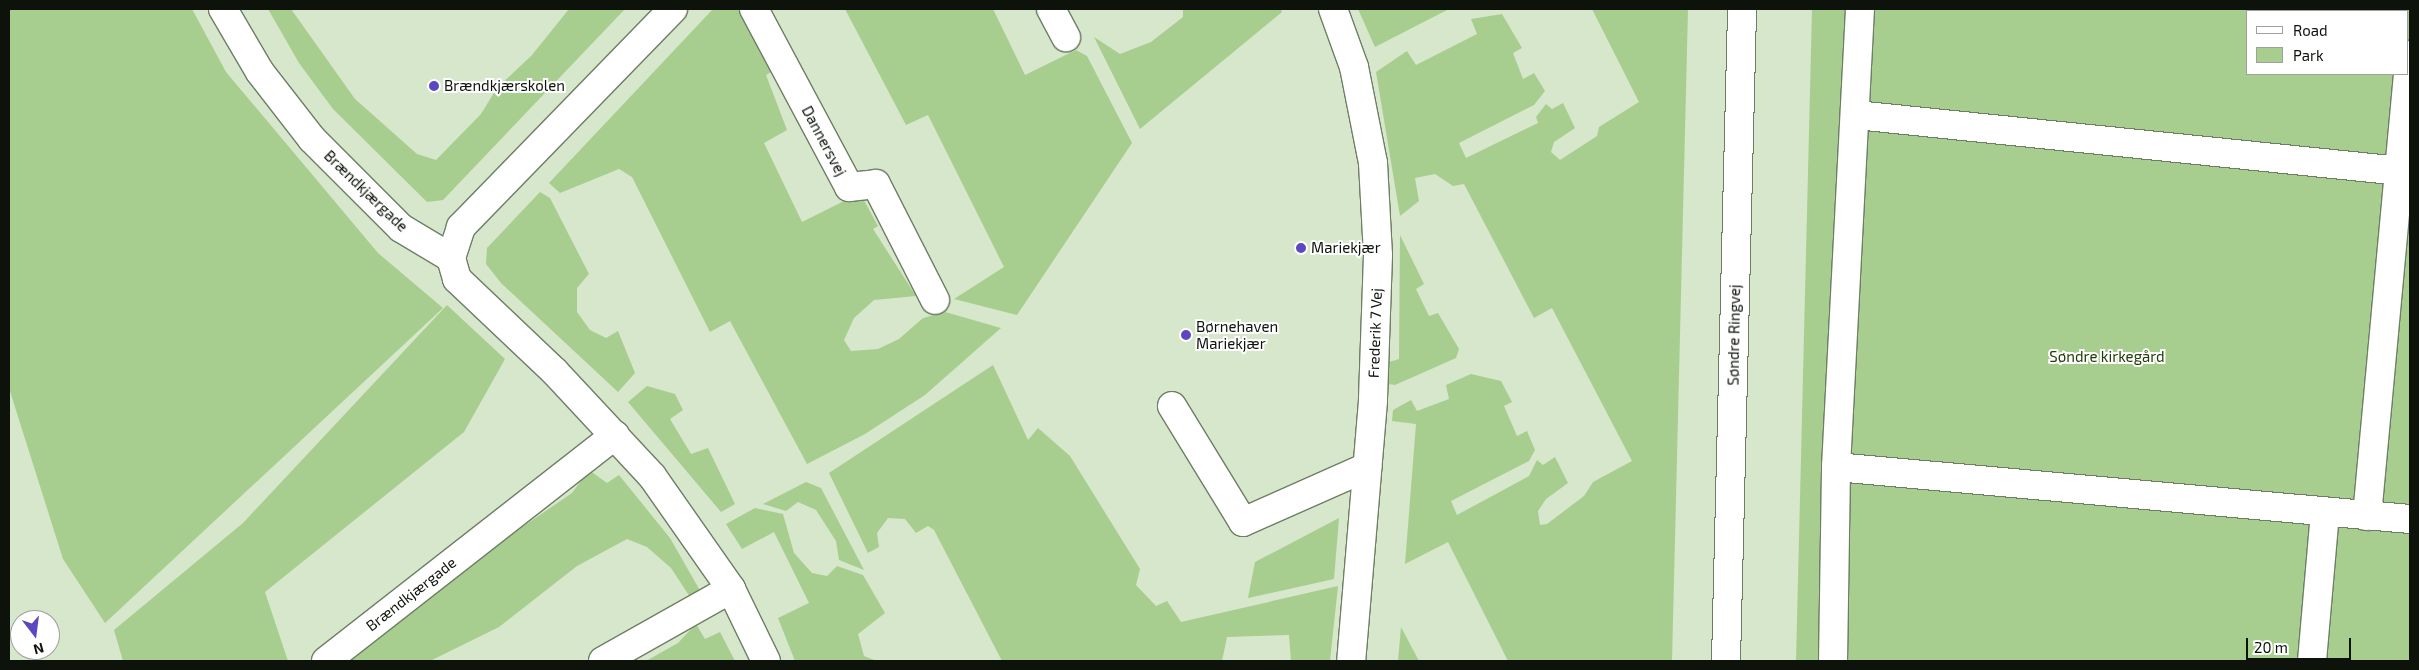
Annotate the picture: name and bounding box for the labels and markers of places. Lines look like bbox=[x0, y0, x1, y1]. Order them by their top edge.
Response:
place label: Brændkjærskolen bbox=[444, 77, 565, 95]
marker: Brændkjærskolen bbox=[428, 80, 440, 92]
place label: Mariekjær bbox=[1311, 239, 1381, 257]
marker: Mariekjær bbox=[1295, 242, 1307, 254]
place label: Børnehaven Mariekjær bbox=[1196, 317, 1278, 352]
marker: Børnehaven Mariekjær bbox=[1180, 329, 1192, 341]

